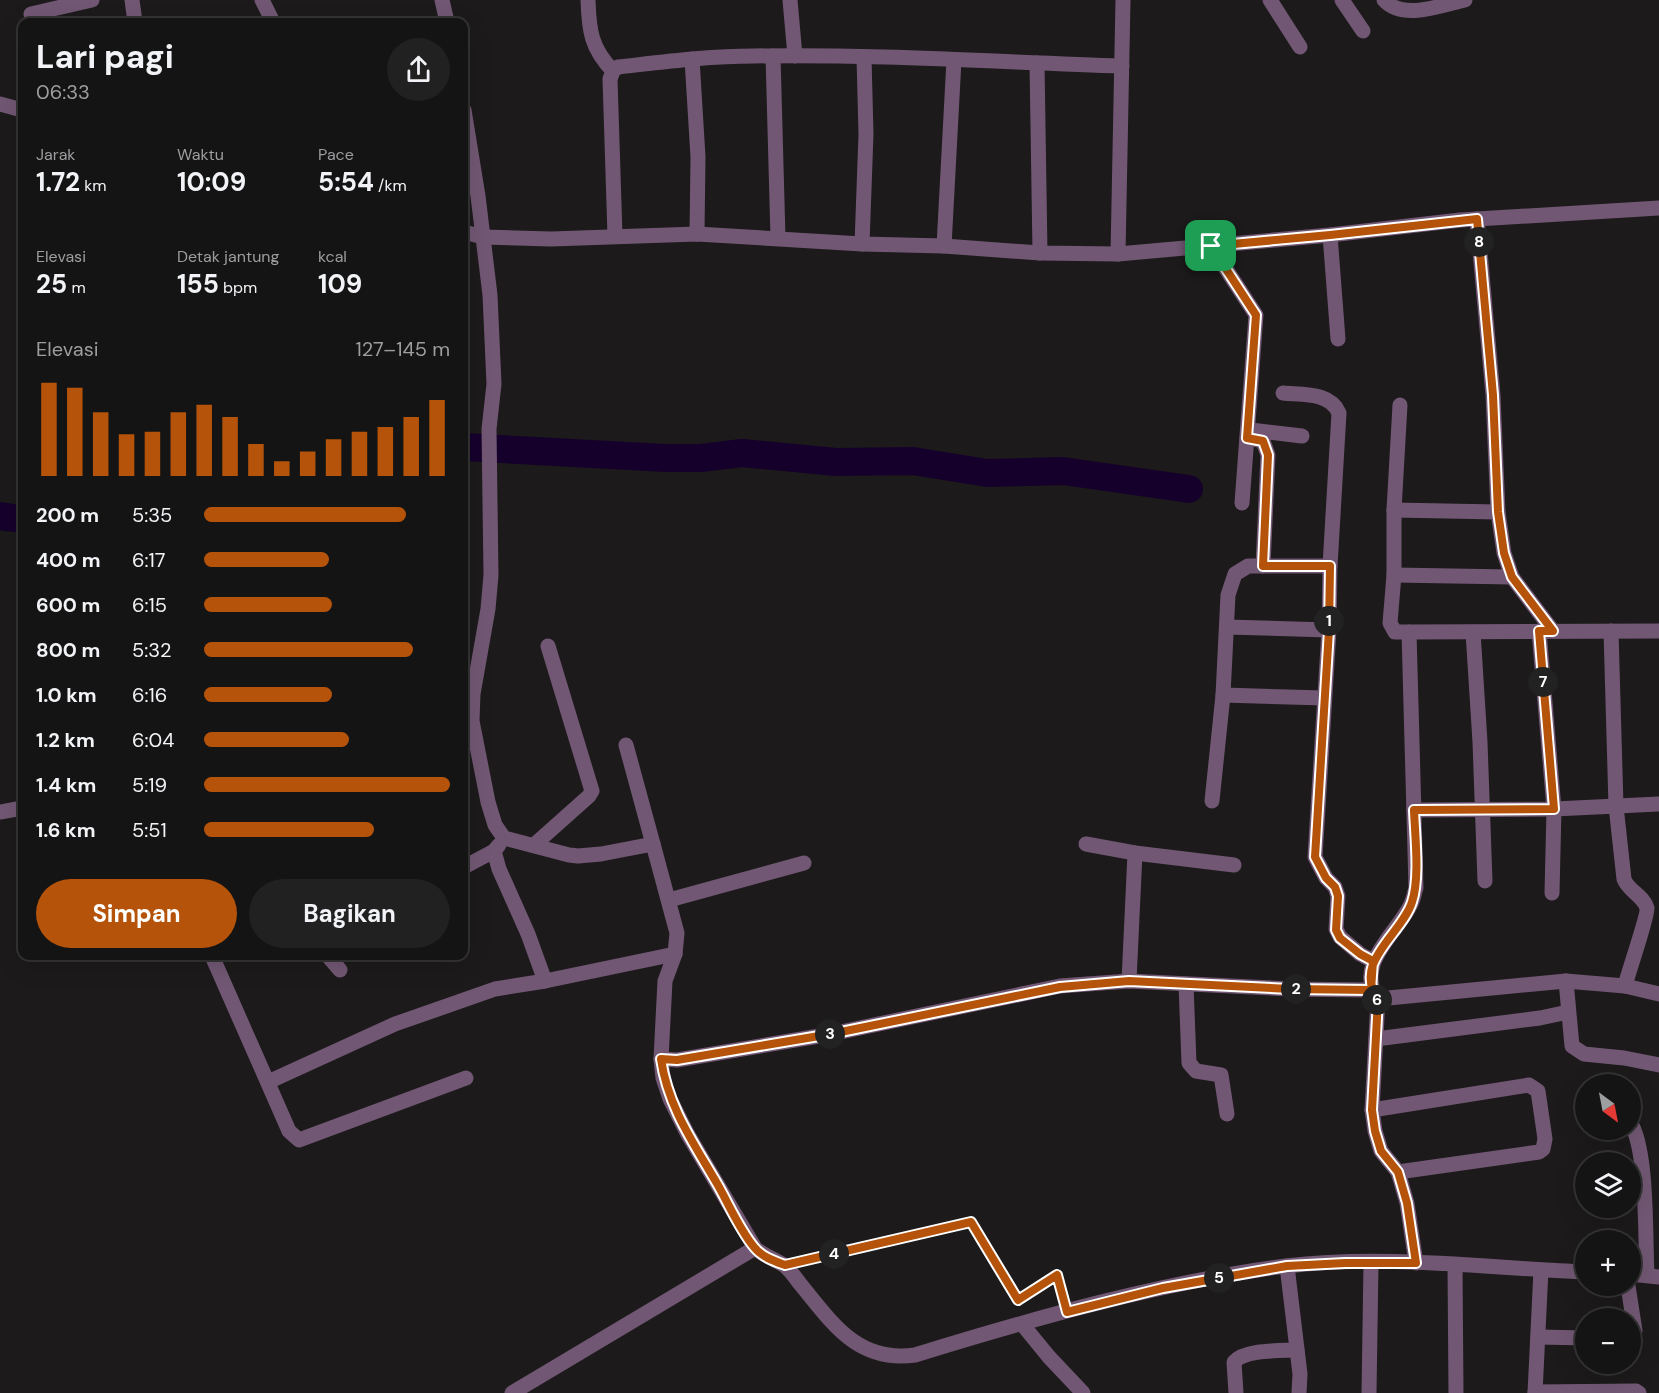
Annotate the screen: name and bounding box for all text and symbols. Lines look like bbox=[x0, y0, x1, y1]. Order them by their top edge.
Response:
text: Lari pagi bbox=[36, 35, 174, 78]
button: share bbox=[387, 38, 450, 101]
text: 06:33 bbox=[36, 79, 90, 105]
text: Jarak bbox=[36, 144, 75, 165]
text: Waktu bbox=[177, 144, 224, 165]
text: Pace bbox=[318, 144, 354, 165]
text: 1.72 bbox=[36, 165, 80, 199]
text: 10:09 bbox=[177, 165, 246, 199]
text: 5:54 bbox=[318, 165, 374, 199]
text: km bbox=[80, 175, 107, 196]
text: /km bbox=[374, 175, 407, 196]
pin bbox=[1185, 220, 1236, 271]
pin: 8 bbox=[1464, 227, 1494, 257]
icon: arrive bbox=[1194, 229, 1227, 262]
text: 8 bbox=[1474, 231, 1484, 252]
text: Elevasi bbox=[36, 246, 86, 267]
text: Detak jantung bbox=[177, 246, 279, 267]
text: kcal bbox=[318, 246, 347, 267]
text: 25 bbox=[36, 267, 67, 301]
text: 155 bbox=[177, 267, 219, 301]
text: 109 bbox=[318, 267, 362, 301]
text: m bbox=[67, 277, 86, 298]
text: bpm bbox=[219, 277, 257, 298]
text: Elevasi bbox=[36, 336, 98, 362]
text: 127–145 m bbox=[355, 336, 450, 362]
text: 200 m bbox=[36, 502, 99, 528]
text: 5:35 bbox=[132, 502, 172, 528]
text: 400 m bbox=[36, 547, 101, 573]
text: 6:17 bbox=[132, 547, 166, 573]
text: 600 m bbox=[36, 592, 100, 618]
text: 6:15 bbox=[132, 592, 167, 618]
pin: 1 bbox=[1314, 606, 1344, 636]
text: 1 bbox=[1326, 610, 1332, 631]
text: 800 m bbox=[36, 637, 100, 663]
text: 5:32 bbox=[132, 637, 172, 663]
pin: 7 bbox=[1528, 667, 1558, 697]
text: 7 bbox=[1539, 671, 1547, 692]
text: 1.0 km bbox=[36, 682, 97, 708]
text: 6:16 bbox=[132, 682, 167, 708]
text: 1.2 km bbox=[36, 727, 95, 753]
text: 6:04 bbox=[132, 727, 174, 753]
text: 1.4 km bbox=[36, 772, 96, 798]
text: 5:19 bbox=[132, 772, 167, 798]
text: 1.6 km bbox=[36, 817, 95, 843]
text: 5:51 bbox=[132, 817, 167, 843]
button: Simpan bbox=[36, 879, 237, 948]
button: Bagikan bbox=[249, 879, 450, 948]
pin: 2 bbox=[1281, 974, 1311, 1004]
text: 2 bbox=[1291, 978, 1301, 999]
pin: 6 bbox=[1362, 985, 1392, 1015]
text: 6 bbox=[1372, 989, 1382, 1010]
pin: 3 bbox=[815, 1019, 845, 1049]
text: 3 bbox=[825, 1023, 835, 1044]
north arrow bbox=[1575, 1074, 1641, 1140]
map controls bbox=[1575, 1074, 1641, 1374]
button: layers bbox=[1575, 1152, 1641, 1218]
button: + bbox=[1575, 1230, 1641, 1296]
pin: 4 bbox=[819, 1239, 849, 1269]
text: 4 bbox=[829, 1243, 839, 1264]
pin: 5 bbox=[1204, 1263, 1234, 1293]
text: 5 bbox=[1214, 1267, 1224, 1288]
button: − bbox=[1575, 1308, 1641, 1374]

